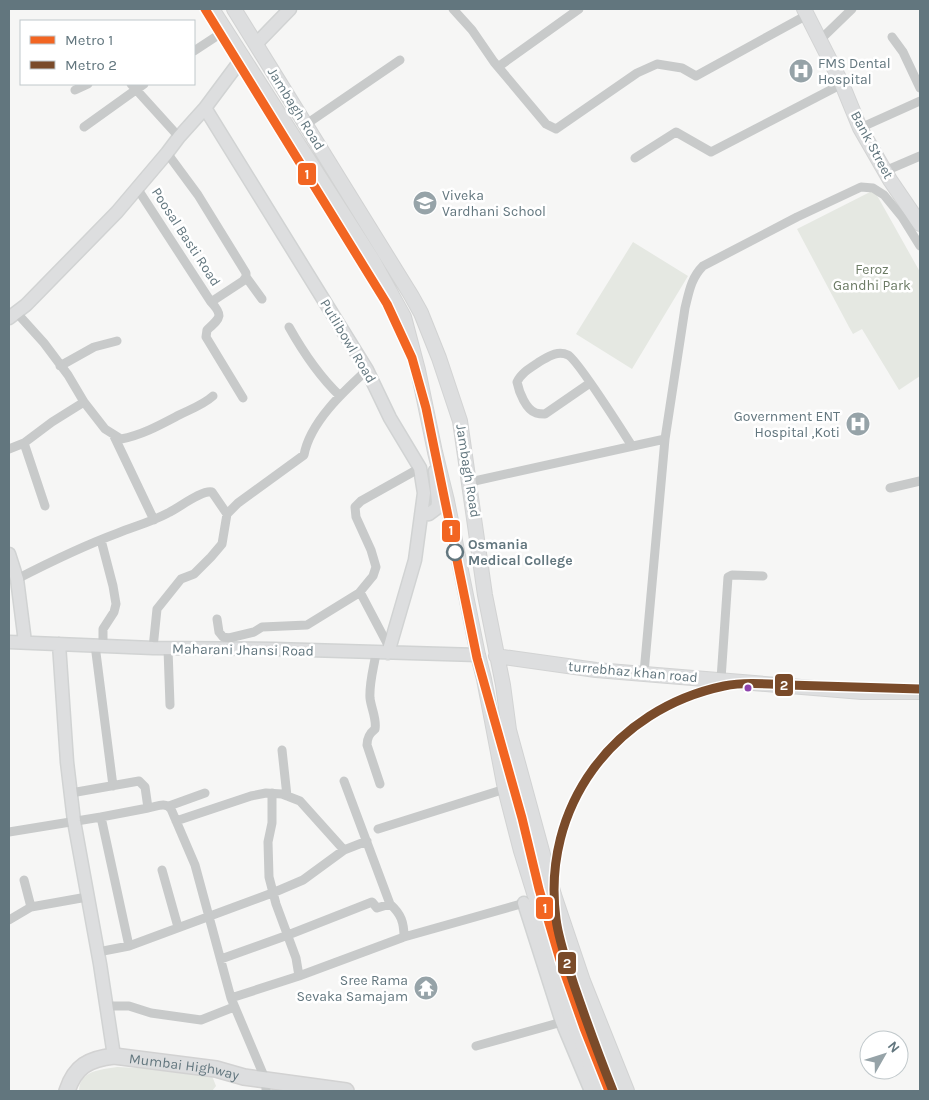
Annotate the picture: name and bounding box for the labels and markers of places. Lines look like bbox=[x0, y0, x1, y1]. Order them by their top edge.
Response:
place label: FMS Dental Hospital bbox=[818, 55, 891, 88]
hospital icon: FMS Dental Hospital bbox=[788, 58, 814, 84]
place label: Viveka Vardhani School bbox=[442, 187, 546, 220]
school or university icon: Viveka Vardhani School bbox=[412, 190, 438, 216]
place label: Government ENT Hospital ,Koti bbox=[734, 408, 840, 441]
hospital icon: Government ENT Hospital ,Koti bbox=[845, 411, 871, 437]
place label: Osmania Medical College bbox=[468, 536, 573, 569]
marker: Osmania Medical College bbox=[446, 543, 464, 561]
unlabelled marker bbox=[743, 683, 753, 693]
place label: Sree Rama Sevaka Samajam bbox=[297, 972, 408, 1005]
temple icon: Sree Rama Sevaka Samajam bbox=[413, 975, 439, 1001]

